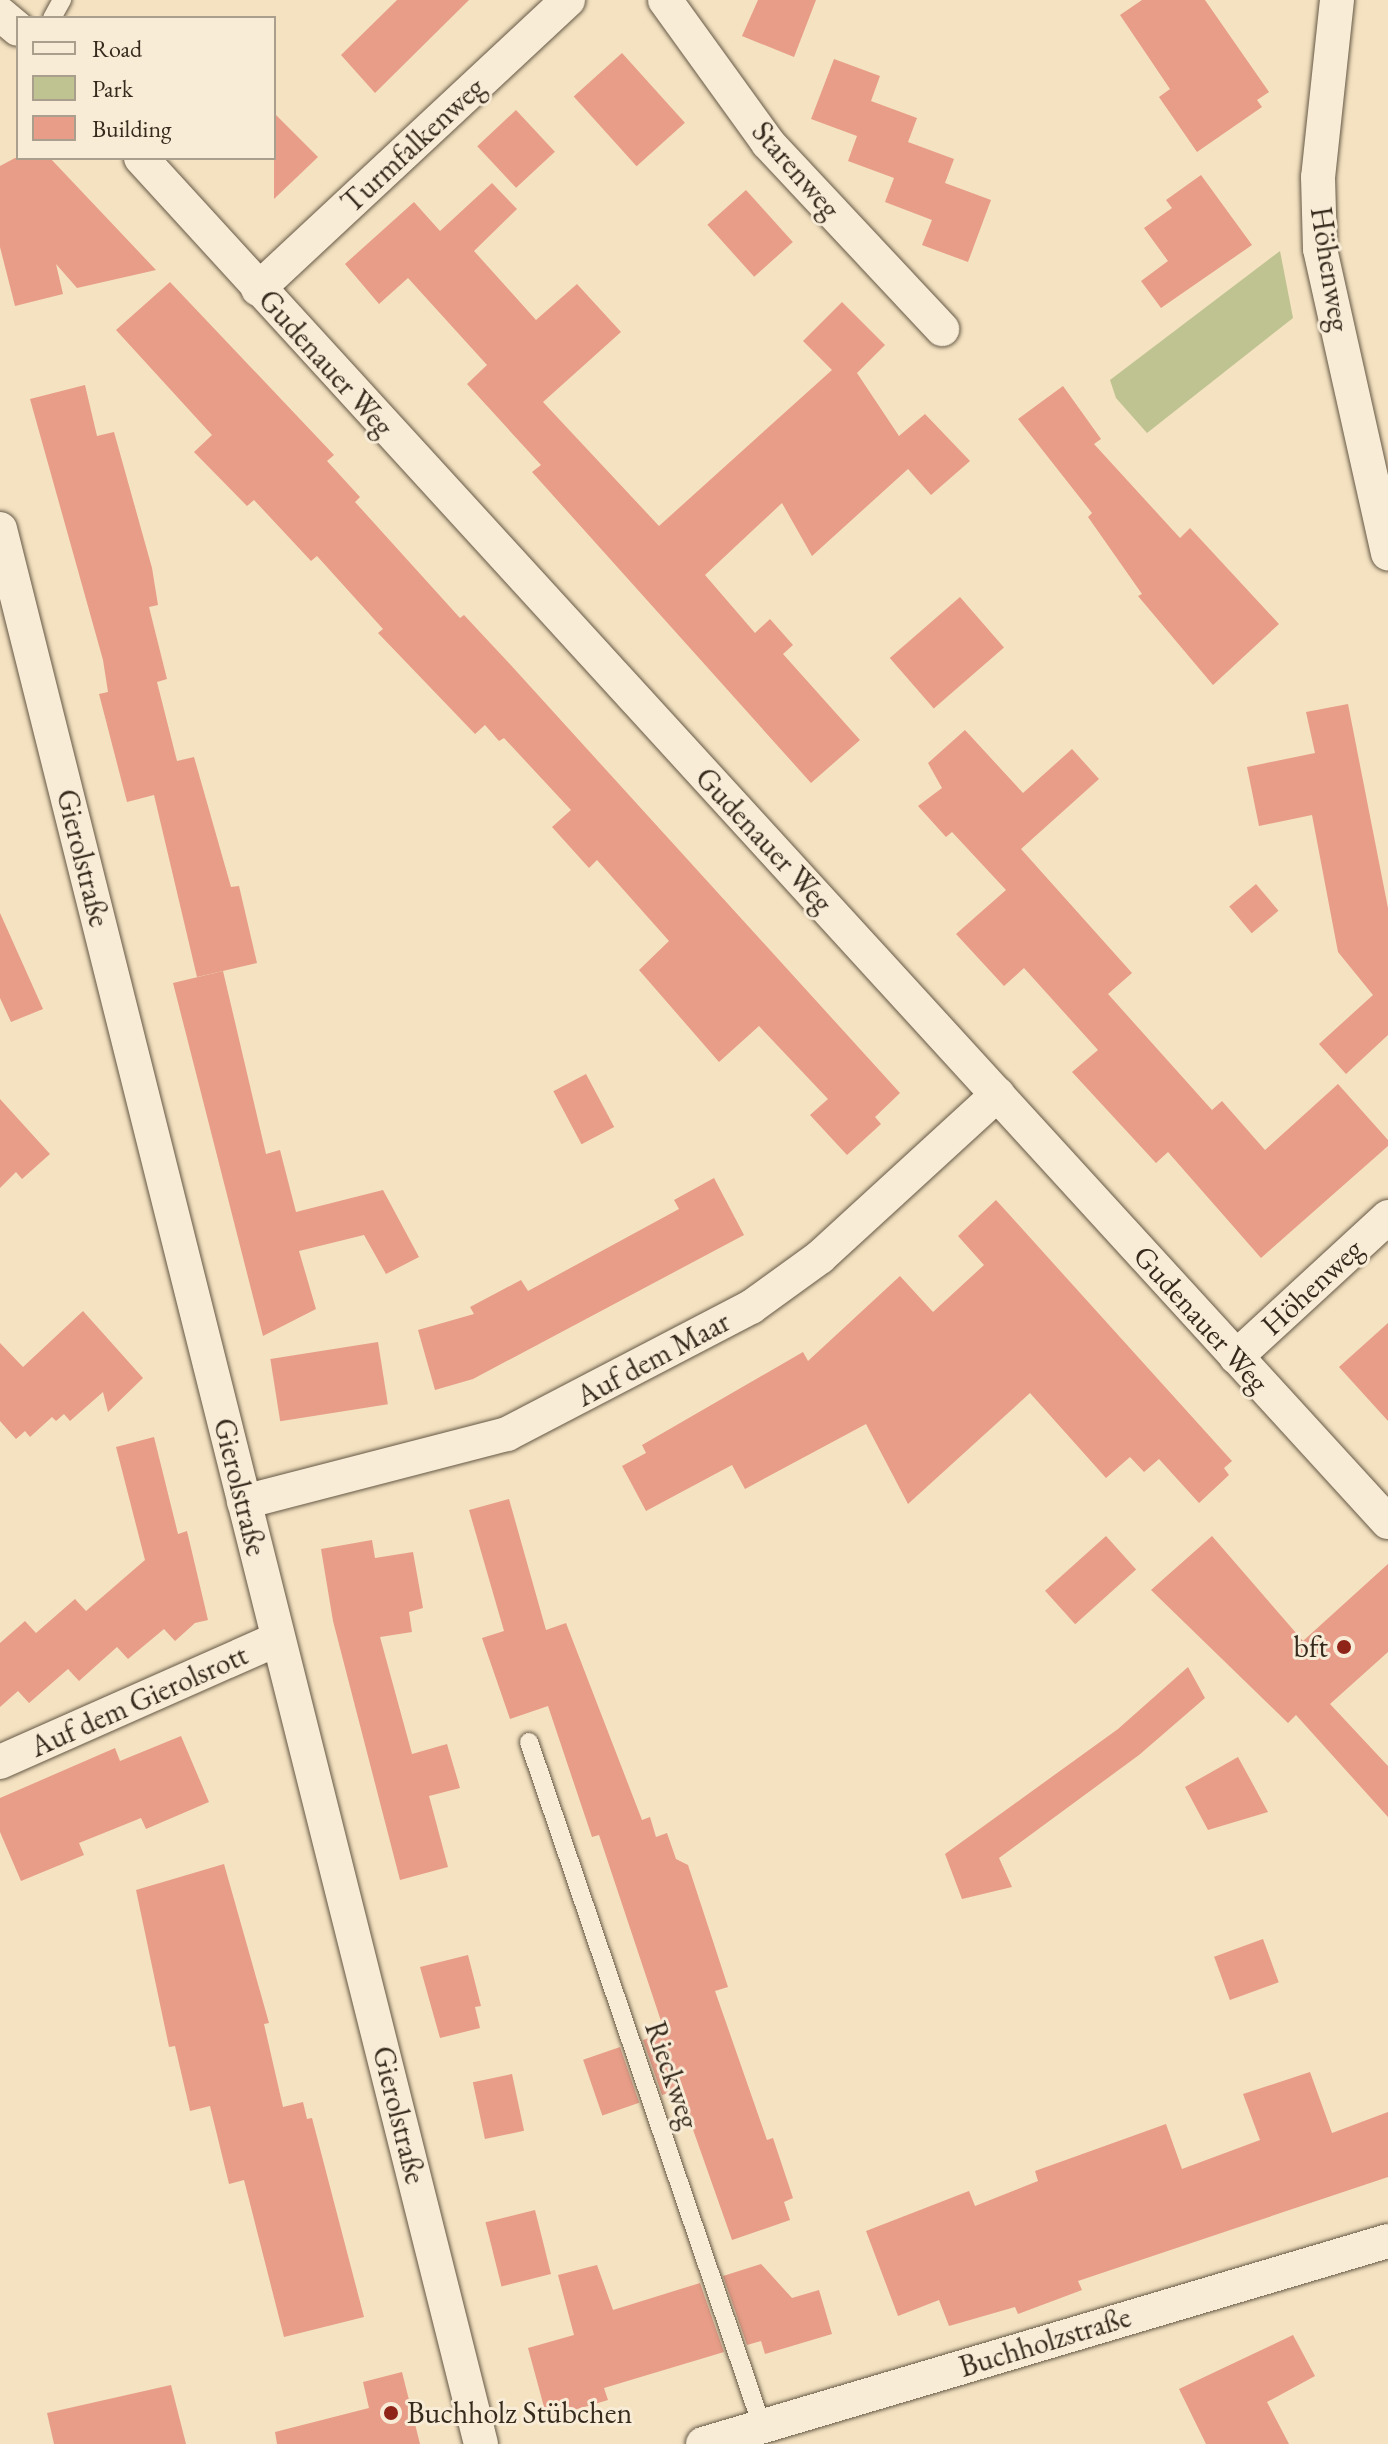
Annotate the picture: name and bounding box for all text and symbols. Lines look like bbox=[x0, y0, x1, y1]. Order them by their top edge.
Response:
legend bbox=[16, 16, 276, 160]
text: Road bbox=[92, 33, 142, 64]
street label: Turmfalkenweg bbox=[334, 70, 492, 220]
text: Park bbox=[92, 73, 133, 104]
text: Building bbox=[92, 113, 172, 144]
street label: Starenweg bbox=[744, 114, 848, 226]
street label: Höhenweg bbox=[1302, 204, 1358, 334]
street label: Gudenauer Weg bbox=[251, 282, 401, 444]
street label: Gudenauer Weg bbox=[688, 760, 840, 920]
street label: Gierolstraße bbox=[49, 786, 117, 930]
street label: Höhenweg bbox=[1254, 1231, 1370, 1343]
street label: Gudenauer Weg bbox=[1126, 1238, 1276, 1400]
street label: Auf dem Maar bbox=[570, 1304, 736, 1414]
street label: Gierolstraße bbox=[206, 1415, 274, 1559]
place label: bft bbox=[1294, 1629, 1328, 1665]
street label: Auf dem Gierolsrott bbox=[25, 1637, 253, 1765]
marker: bft bbox=[1335, 1638, 1353, 1656]
street label: Rieckweg bbox=[637, 2017, 707, 2133]
street label: Gierolstraße bbox=[365, 2043, 433, 2187]
street label: Buchholzstraße bbox=[955, 2299, 1135, 2385]
place label: Buchholz Stübchen bbox=[407, 2395, 632, 2431]
marker: Buchholz Stübchen bbox=[382, 2404, 400, 2422]

